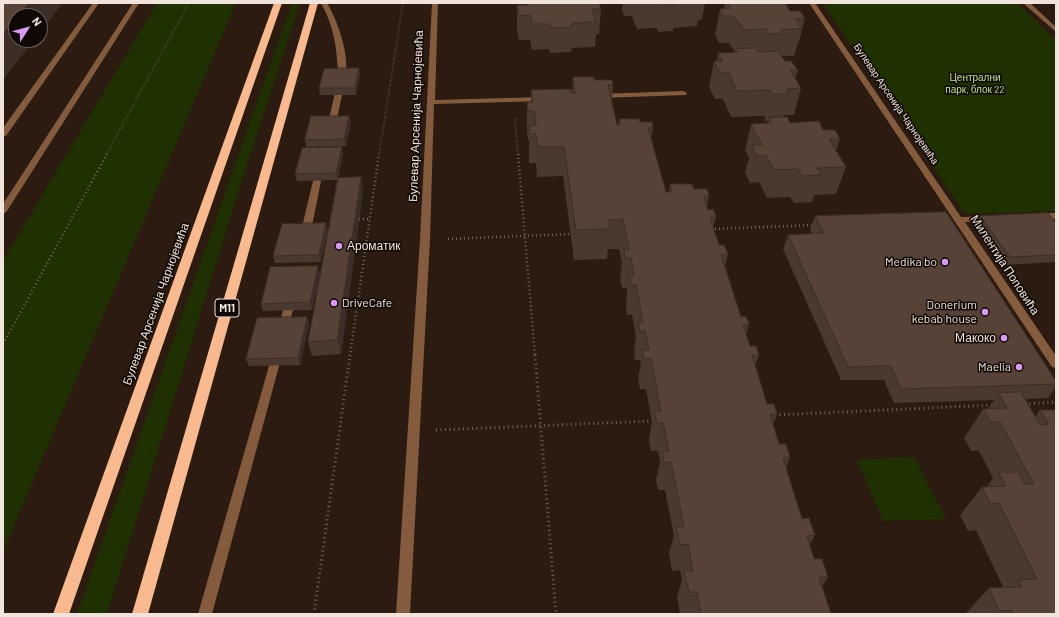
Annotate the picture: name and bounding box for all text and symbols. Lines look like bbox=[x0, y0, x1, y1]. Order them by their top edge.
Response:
north arrow bbox=[8, 8, 48, 48]
text: N bbox=[30, 14, 45, 28]
street label: Булевар Арсенија Чарнојевића bbox=[406, 30, 426, 202]
street label: Булевар Арсенија Чарнојевића bbox=[851, 41, 941, 167]
park label: Централни парк, блок 22 bbox=[945, 72, 1005, 96]
street label: Милентија Поповића bbox=[967, 213, 1043, 317]
street label: Булевар Арсенија Чарнојевића bbox=[120, 221, 192, 387]
place label: Ароматик bbox=[347, 239, 400, 253]
marker: Ароматик bbox=[334, 241, 344, 251]
place label: Medika bo bbox=[885, 255, 937, 269]
marker: Medika bo bbox=[940, 257, 950, 267]
place label: DriveCafe bbox=[342, 296, 392, 310]
marker: DriveCafe bbox=[329, 298, 339, 308]
place label: Donerium kebab house bbox=[912, 298, 977, 326]
road number: M11 bbox=[215, 299, 239, 317]
marker: Donerium kebab house bbox=[980, 307, 990, 317]
place label: Макоко bbox=[955, 331, 996, 345]
marker: Макоко bbox=[999, 333, 1009, 343]
place label: Maelia bbox=[978, 360, 1011, 374]
marker: Maelia bbox=[1014, 362, 1024, 372]

